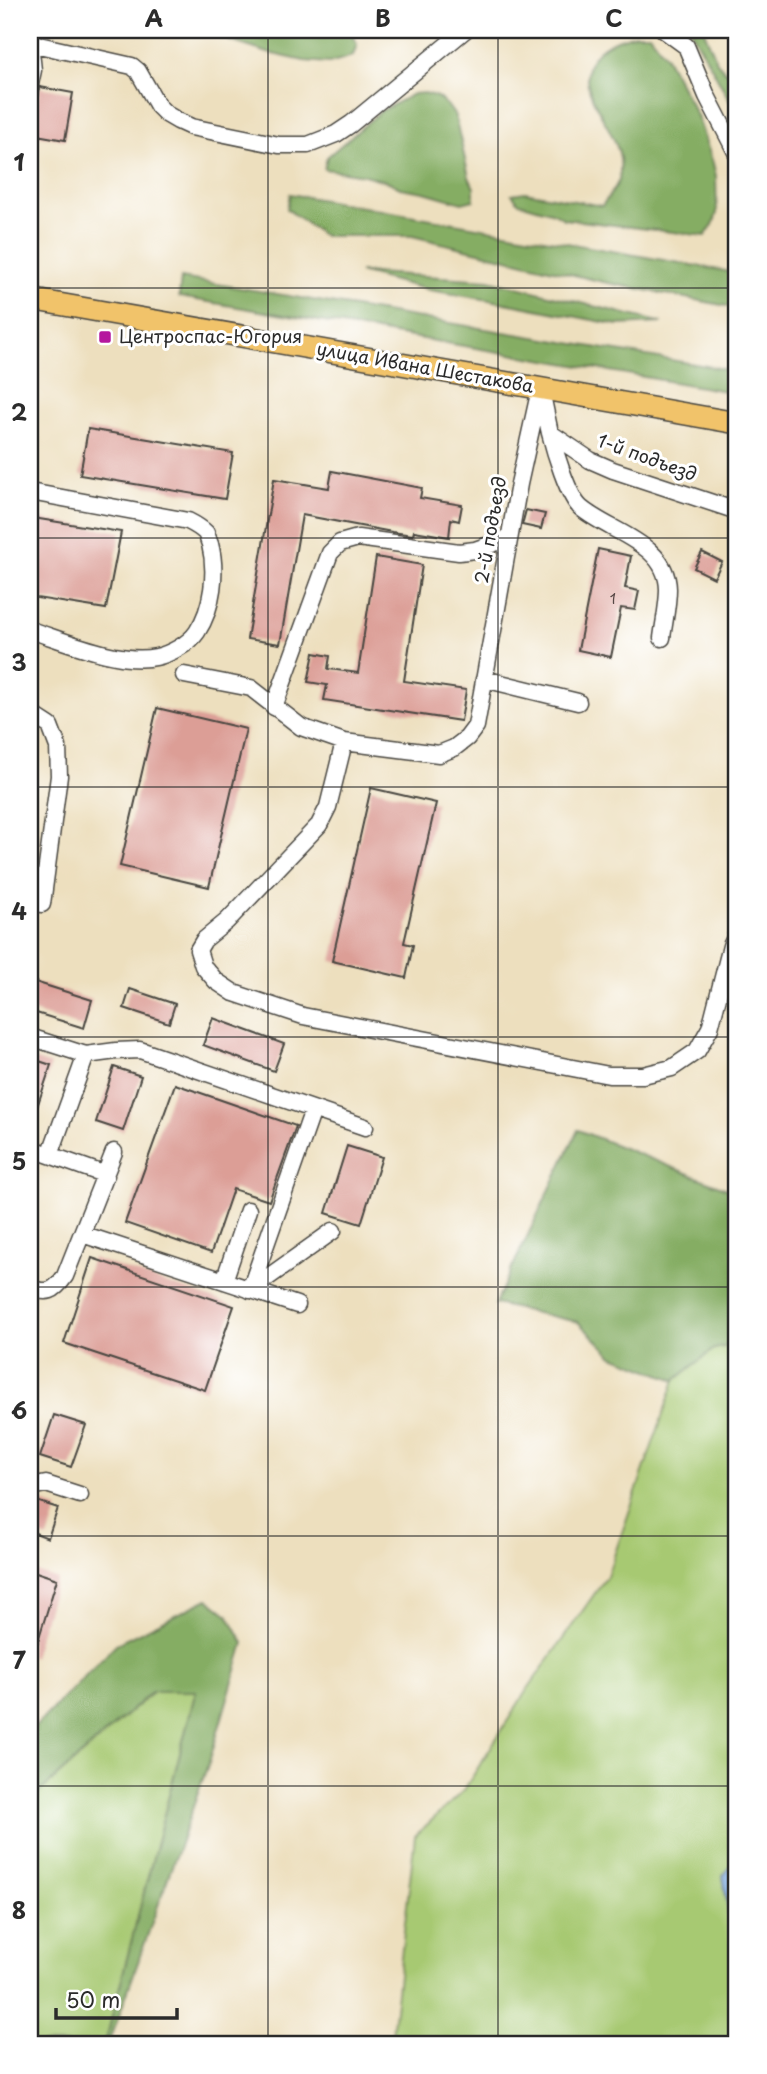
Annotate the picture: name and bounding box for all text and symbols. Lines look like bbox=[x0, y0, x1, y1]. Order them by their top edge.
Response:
text: A bbox=[145, 0, 163, 35]
text: B bbox=[375, 0, 391, 35]
text: C bbox=[605, 0, 623, 35]
text: 1 bbox=[14, 144, 25, 179]
place label: Центроспас-Югория bbox=[119, 322, 302, 349]
marker: Центроспас-Югория bbox=[97, 329, 113, 345]
street label: улица Ивана Шестакова bbox=[315, 334, 537, 399]
text: 2 bbox=[11, 394, 27, 429]
street label: 1-й подъезд bbox=[594, 426, 701, 487]
street label: 2-й подъезд bbox=[467, 474, 512, 586]
house number: 1 bbox=[610, 588, 616, 609]
text: 3 bbox=[11, 644, 27, 679]
text: 4 bbox=[11, 893, 27, 928]
text: 5 bbox=[12, 1143, 26, 1178]
text: 6 bbox=[11, 1392, 27, 1427]
text: 7 bbox=[12, 1642, 26, 1677]
text: 8 bbox=[12, 1892, 26, 1927]
scale bar bbox=[56, 1976, 177, 2020]
text: 50 m bbox=[66, 1983, 120, 2015]

